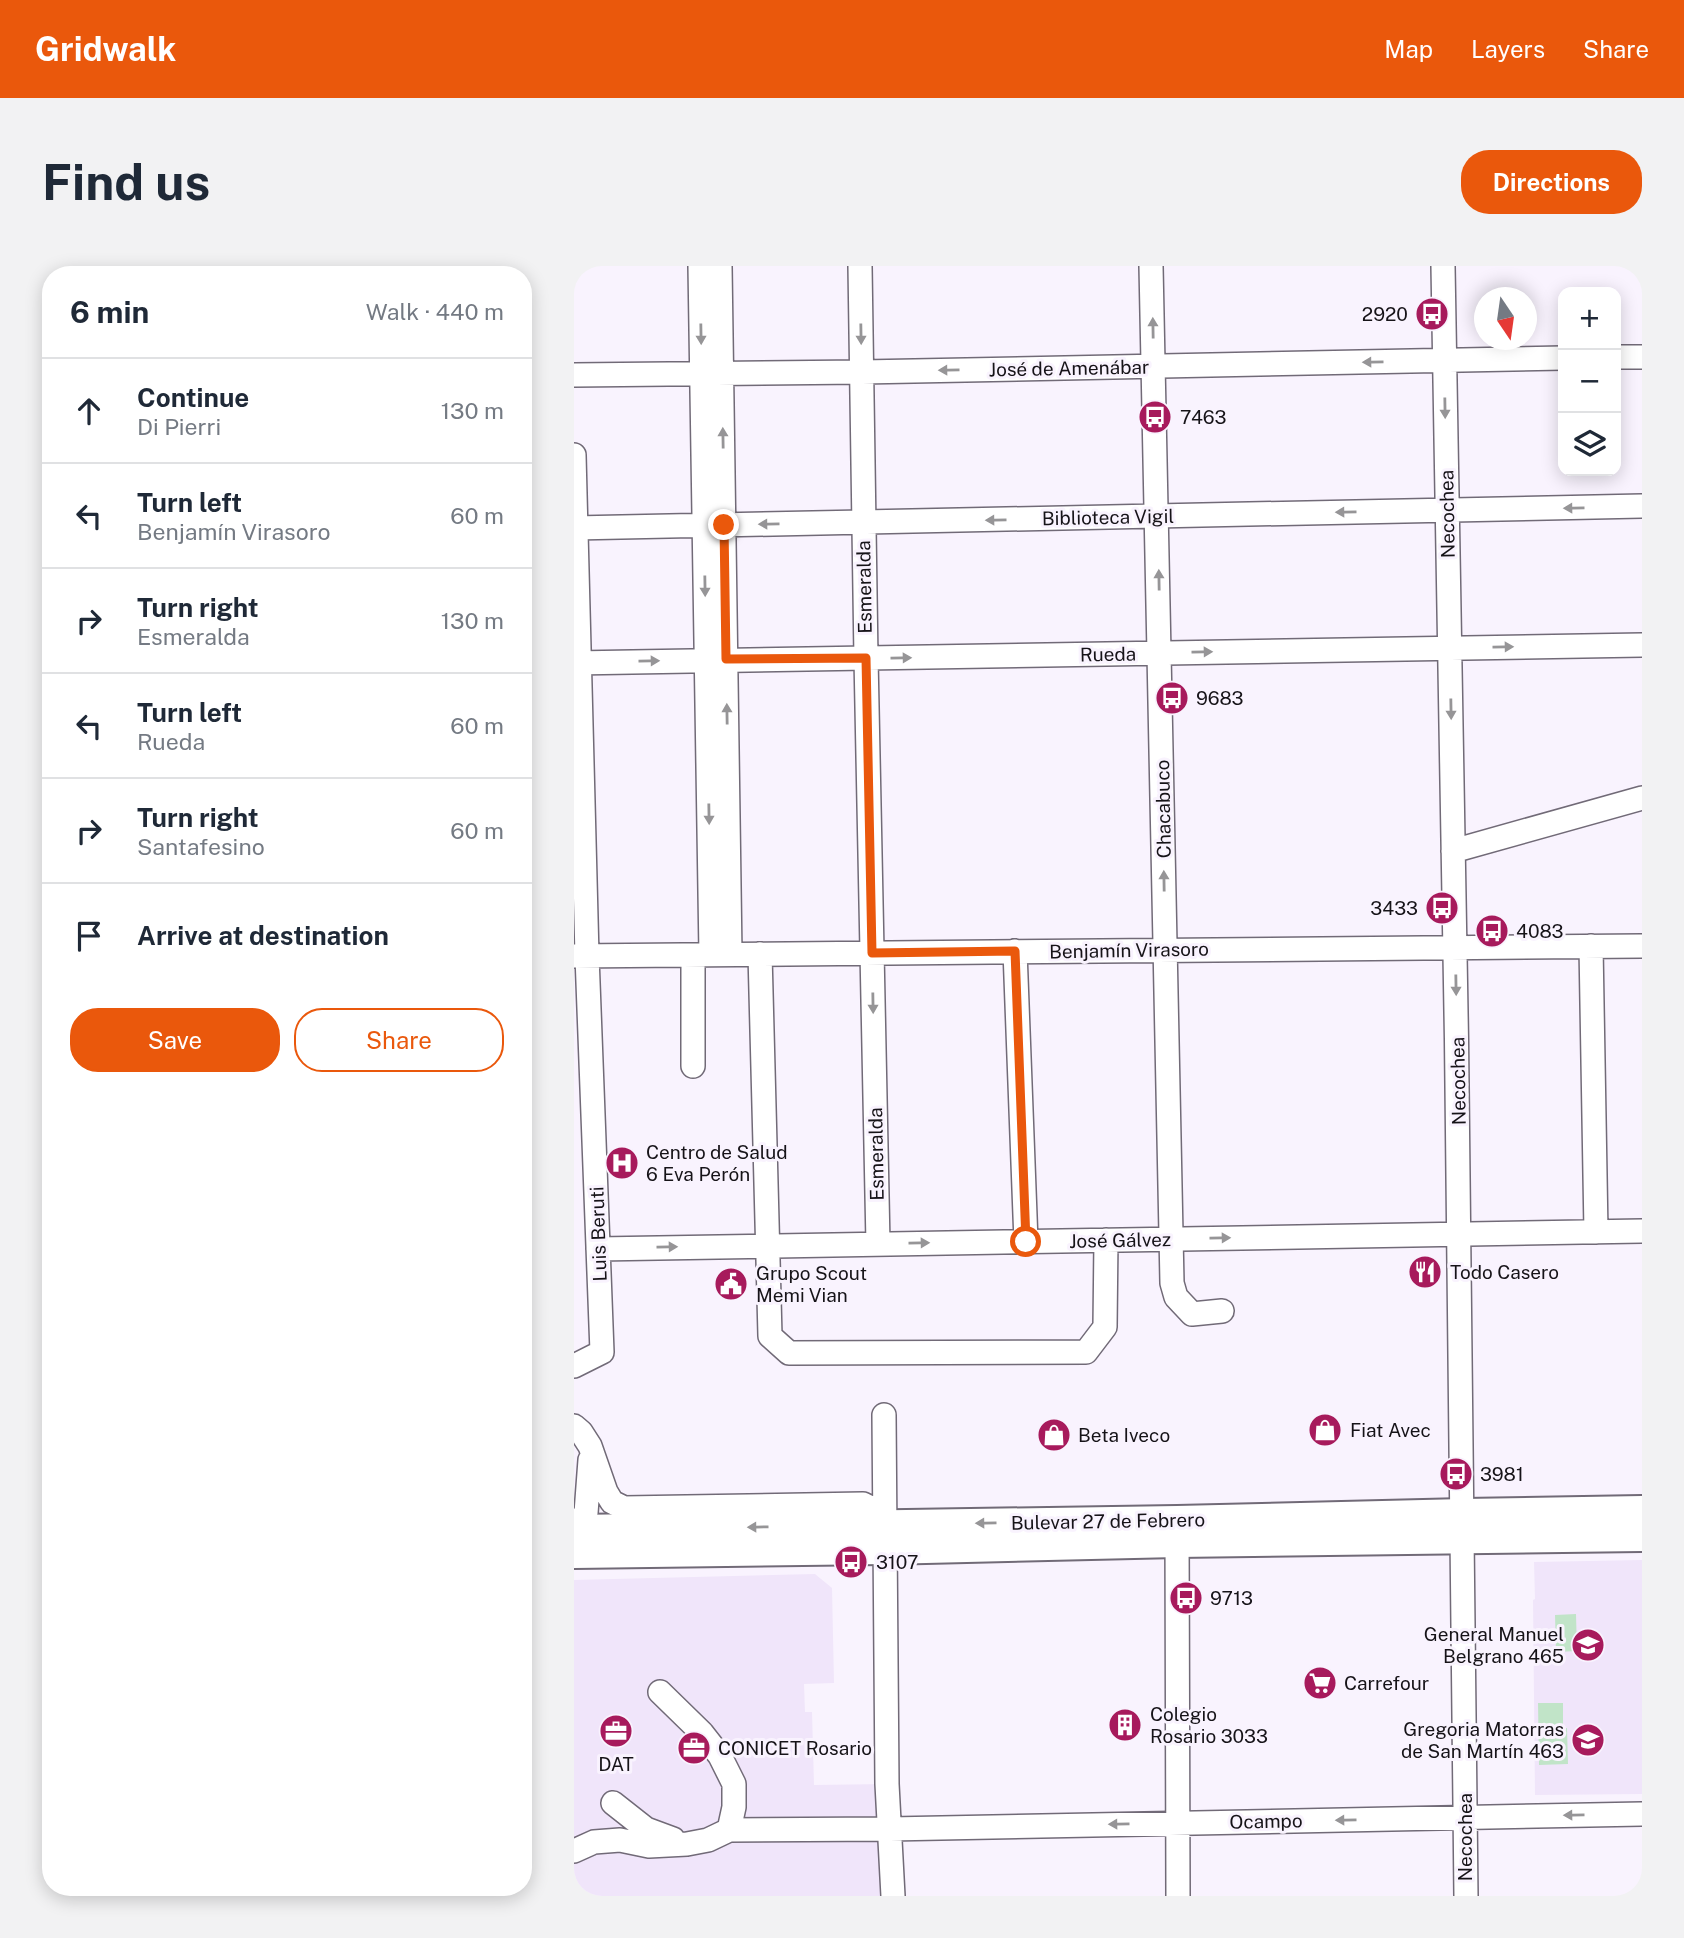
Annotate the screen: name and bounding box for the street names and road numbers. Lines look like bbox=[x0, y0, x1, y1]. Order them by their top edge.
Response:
street label: José de Amenábar bbox=[989, 356, 1149, 380]
street label: Necochea bbox=[1435, 470, 1459, 558]
street label: Biblioteca Vigil bbox=[1042, 505, 1174, 529]
street label: Esmeralda bbox=[852, 540, 876, 634]
street label: Rueda bbox=[1080, 643, 1136, 665]
street label: Chacabuco bbox=[1151, 760, 1175, 858]
street label: Benjamín Virasoro bbox=[1049, 938, 1209, 962]
street label: Necochea bbox=[1446, 1037, 1470, 1125]
street label: Esmeralda bbox=[864, 1107, 888, 1201]
street label: Luis Beruti bbox=[585, 1186, 611, 1282]
street label: José Gálvez bbox=[1069, 1228, 1171, 1252]
street label: Bulevar 27 de Febrero bbox=[1011, 1508, 1205, 1534]
street label: Necochea bbox=[1454, 1793, 1476, 1881]
street label: Ocampo bbox=[1229, 1809, 1303, 1833]

